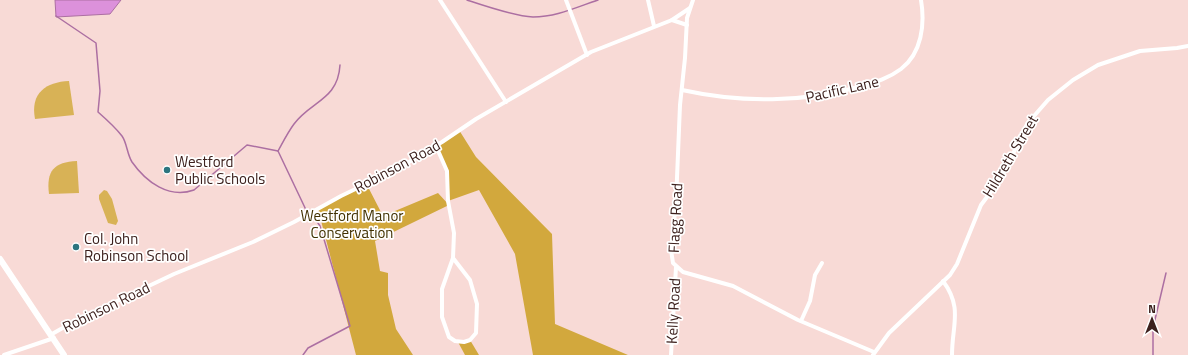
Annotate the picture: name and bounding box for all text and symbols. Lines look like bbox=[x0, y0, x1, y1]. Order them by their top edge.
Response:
street label: Pacific Lane bbox=[803, 69, 881, 109]
street label: Hildreth Street bbox=[976, 110, 1044, 202]
street label: Robinson Road bbox=[350, 134, 444, 198]
place label: Westford Public Schools bbox=[175, 150, 265, 190]
marker: Westford Public Schools bbox=[162, 165, 172, 175]
street label: Flagg Road bbox=[662, 182, 688, 254]
park label: Westford Manor Conservation bbox=[300, 204, 404, 244]
place label: Col. John Robinson School bbox=[84, 227, 189, 267]
marker: Col. John Robinson School bbox=[71, 242, 81, 252]
street label: Robinson Road bbox=[58, 276, 154, 338]
street label: Kelly Road bbox=[660, 278, 686, 344]
north arrow bbox=[1132, 299, 1172, 339]
text: N bbox=[1148, 301, 1156, 317]

